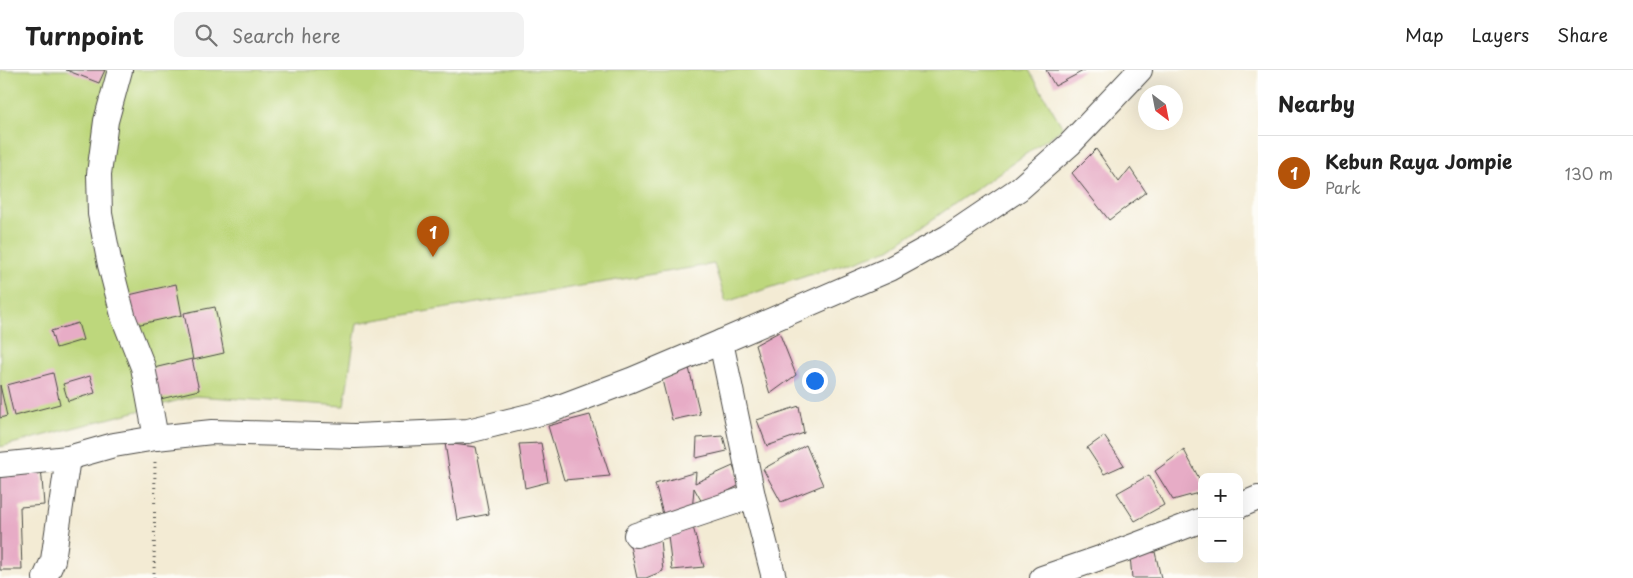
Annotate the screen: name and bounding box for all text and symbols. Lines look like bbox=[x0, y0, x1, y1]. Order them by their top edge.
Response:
search box bbox=[174, 12, 524, 57]
text: Turnpoint bbox=[25, 17, 144, 53]
icon: search bbox=[192, 21, 220, 49]
text: Search here bbox=[232, 21, 341, 49]
text: Map bbox=[1405, 21, 1444, 48]
text: Layers bbox=[1472, 21, 1529, 48]
text: Share bbox=[1557, 21, 1608, 48]
north arrow bbox=[1138, 85, 1183, 130]
text: Nearby bbox=[1278, 87, 1355, 119]
text: Kebun Raya Jompie bbox=[1325, 147, 1512, 175]
text: 1 bbox=[1290, 161, 1298, 185]
text: 130 m bbox=[1565, 161, 1613, 185]
text: Park bbox=[1325, 175, 1361, 199]
pin: 1 bbox=[417, 216, 449, 257]
your location bbox=[802, 368, 828, 394]
map controls bbox=[1198, 473, 1243, 563]
button: + bbox=[1198, 473, 1243, 518]
button: − bbox=[1198, 518, 1243, 563]

